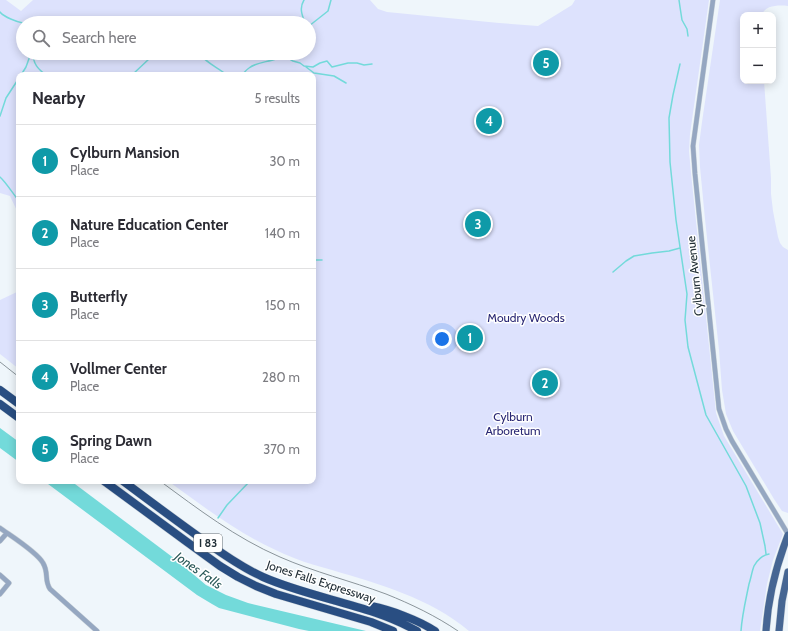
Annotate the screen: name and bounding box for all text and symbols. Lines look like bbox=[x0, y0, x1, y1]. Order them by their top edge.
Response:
map controls bbox=[740, 12, 776, 84]
button: + bbox=[740, 12, 776, 48]
search box bbox=[16, 16, 316, 60]
icon: search bbox=[30, 27, 52, 49]
text: Search here bbox=[62, 29, 137, 47]
pin: 5 bbox=[533, 48, 559, 78]
button: − bbox=[740, 48, 776, 84]
text: Nearby bbox=[32, 88, 85, 108]
text: 5 results bbox=[254, 90, 300, 106]
pin: 4 bbox=[476, 106, 502, 136]
text: Cylburn Mansion bbox=[70, 144, 180, 162]
text: 1 bbox=[43, 153, 47, 169]
text: 30 m bbox=[270, 153, 300, 169]
text: Place bbox=[70, 162, 99, 178]
pin: 3 bbox=[465, 209, 491, 239]
text: Nature Education Center bbox=[70, 216, 228, 234]
text: 2 bbox=[42, 225, 48, 241]
text: 140 m bbox=[265, 225, 300, 241]
text: Place bbox=[70, 234, 99, 250]
street label: Cylburn Avenue bbox=[683, 235, 706, 317]
text: Butterfly bbox=[70, 288, 128, 306]
text: 3 bbox=[41, 297, 49, 313]
text: 150 m bbox=[265, 297, 300, 313]
text: Place bbox=[70, 306, 99, 322]
park label: Moudry Woods bbox=[487, 310, 565, 325]
pin: 1 bbox=[457, 323, 483, 353]
your location bbox=[432, 329, 452, 349]
text: Vollmer Center bbox=[70, 360, 167, 378]
pin: 2 bbox=[532, 368, 558, 398]
text: 4 bbox=[41, 369, 49, 385]
text: 280 m bbox=[262, 369, 300, 385]
text: Place bbox=[70, 378, 99, 394]
park label: Cylburn Arboretum bbox=[485, 409, 541, 438]
text: Spring Dawn bbox=[70, 432, 152, 450]
text: 5 bbox=[42, 441, 48, 457]
text: 370 m bbox=[263, 441, 300, 457]
text: Place bbox=[70, 450, 99, 466]
road number: I 83 bbox=[194, 534, 222, 552]
water label: Jones Falls bbox=[171, 547, 226, 592]
street label: Jones Falls Expressway bbox=[264, 557, 378, 606]

